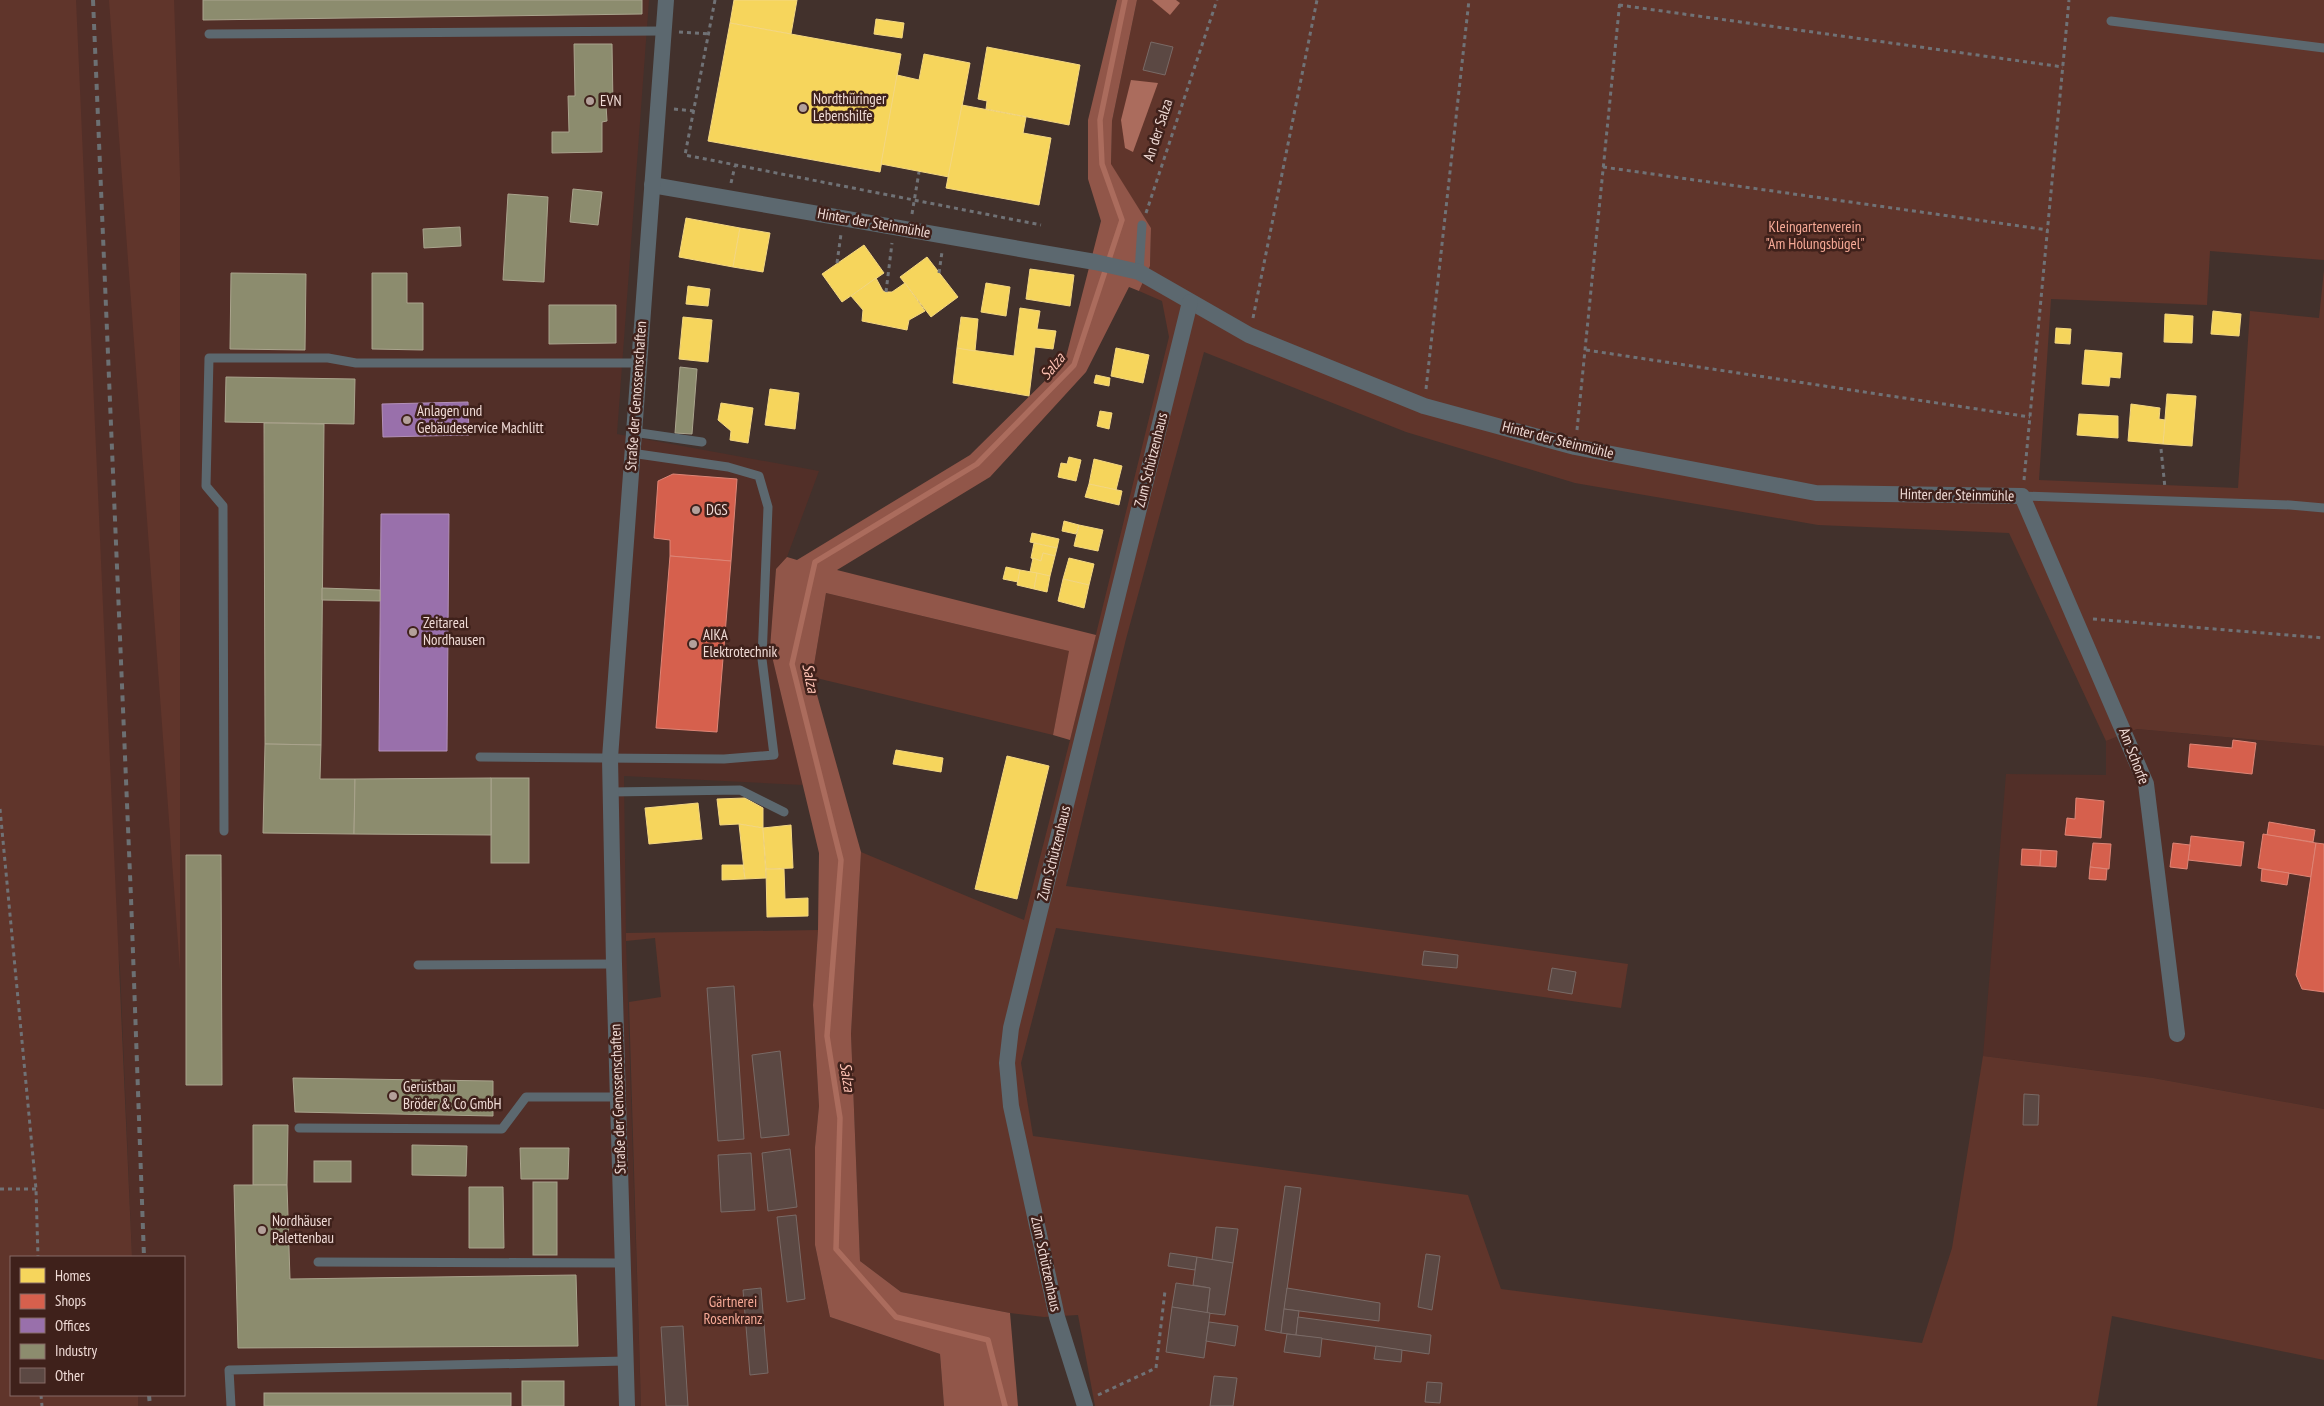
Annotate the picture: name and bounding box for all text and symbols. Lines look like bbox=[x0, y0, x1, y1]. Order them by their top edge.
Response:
place label: Nordthüringer Lebenshilfe bbox=[813, 89, 887, 125]
place label: EVN bbox=[600, 91, 621, 110]
marker: EVN bbox=[584, 95, 596, 107]
street label: An der Salza bbox=[1139, 96, 1176, 163]
marker: Nordthüringer Lebenshilfe bbox=[797, 102, 809, 114]
street label: Hinter der Steinmühle bbox=[816, 203, 932, 242]
park label: Kleingartenverein "Am Holungsbügel" bbox=[1766, 217, 1865, 253]
street label: Straße der Genossenschaften bbox=[621, 320, 650, 472]
water label: Salza bbox=[1035, 347, 1070, 384]
place label: Anlagen und Gebäudeservice Machlitt bbox=[417, 401, 544, 437]
street label: Zum Schützenhaus bbox=[1130, 411, 1171, 509]
marker: Anlagen und Gebäudeservice Machlitt bbox=[401, 414, 413, 426]
street label: Hinter der Steinmühle bbox=[1500, 416, 1616, 463]
street label: Hinter der Steinmühle bbox=[1900, 484, 2014, 505]
place label: DGS bbox=[706, 500, 728, 519]
marker: DGS bbox=[690, 504, 702, 516]
place label: Zeitareal Nordhausen bbox=[423, 613, 485, 649]
place label: AIKA Elektrotechnik bbox=[703, 625, 778, 661]
marker: Zeitareal Nordhausen bbox=[407, 626, 419, 638]
marker: AIKA Elektrotechnik bbox=[687, 638, 699, 650]
water label: Salza bbox=[798, 662, 824, 696]
street label: Am Schorfe bbox=[2115, 725, 2154, 787]
street label: Zum Schützenhaus bbox=[1033, 804, 1074, 902]
street label: Straße der Genossenschaften bbox=[605, 1024, 630, 1174]
water label: Salza bbox=[836, 1061, 860, 1095]
place label: Gerüstbau Bröder & Co GmbH bbox=[403, 1077, 501, 1113]
marker: Gerüstbau Bröder & Co GmbH bbox=[387, 1090, 399, 1102]
place label: Nordhäuser Palettenbau bbox=[272, 1211, 334, 1247]
street label: Zum Schützenhaus bbox=[1027, 1214, 1066, 1313]
marker: Nordhäuser Palettenbau bbox=[256, 1224, 268, 1236]
legend bbox=[10, 1256, 185, 1396]
text: Homes bbox=[55, 1266, 91, 1285]
text: Shops bbox=[55, 1291, 86, 1310]
park label: Gärtnerei Rosenkranz bbox=[704, 1292, 762, 1328]
text: Offices bbox=[55, 1316, 90, 1335]
text: Industry bbox=[55, 1341, 97, 1360]
text: Other bbox=[55, 1366, 85, 1385]

